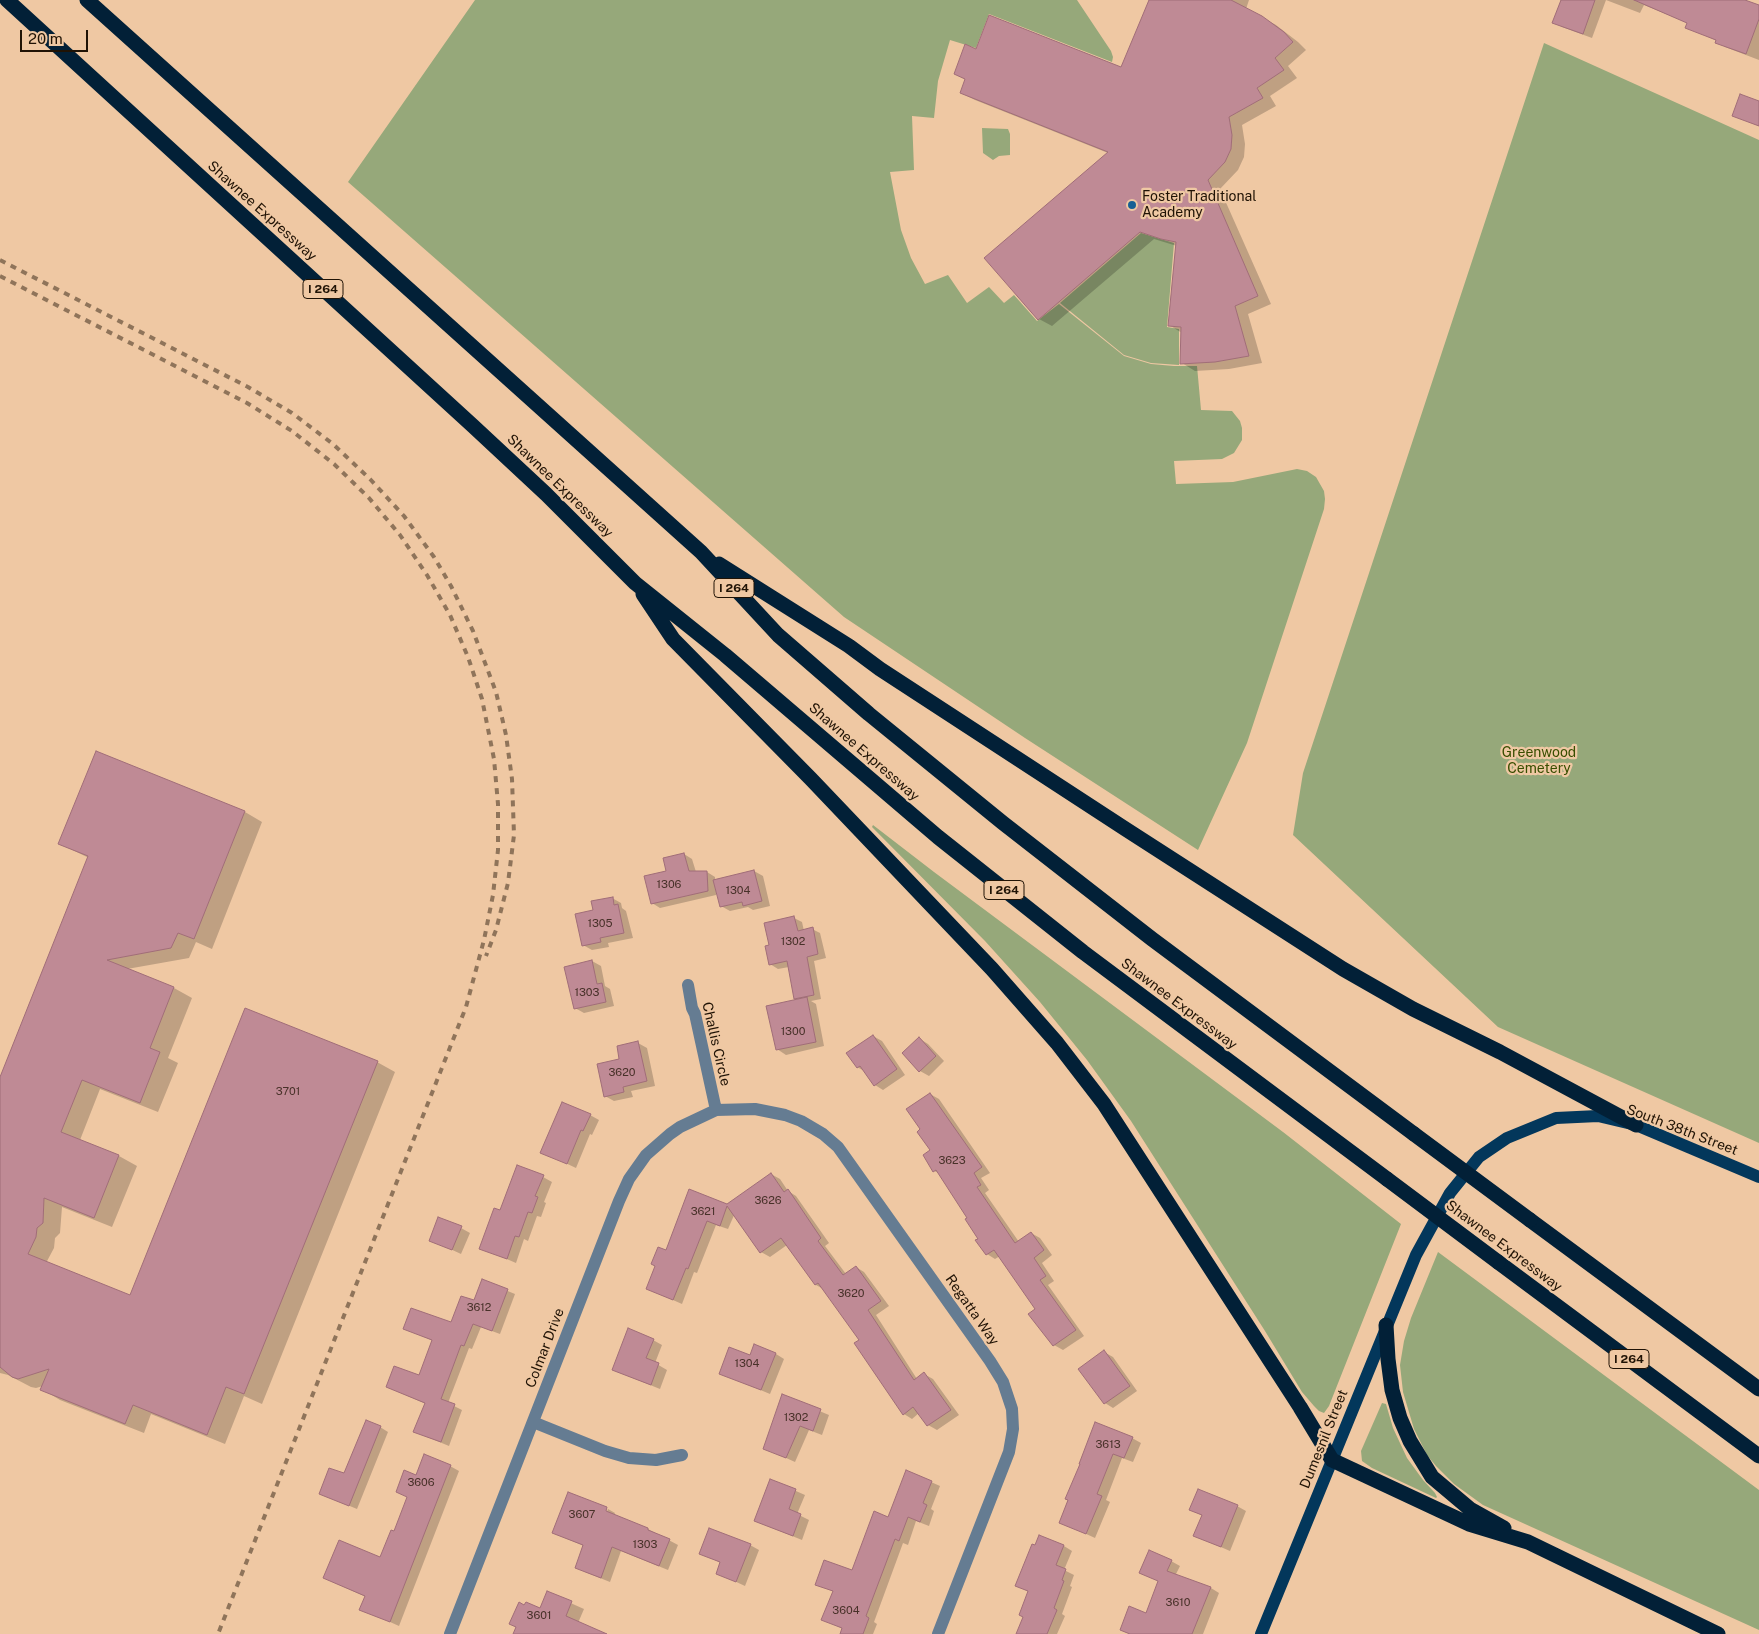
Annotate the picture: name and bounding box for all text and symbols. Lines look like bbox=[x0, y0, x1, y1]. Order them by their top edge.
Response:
scale bar bbox=[22, 20, 90, 52]
text: 20 m bbox=[28, 30, 63, 47]
street label: Shawnee Expressway bbox=[204, 158, 320, 264]
place label: Foster Traditional Academy bbox=[1142, 189, 1257, 222]
marker: Foster Traditional Academy bbox=[1126, 199, 1138, 211]
road number: I 264 bbox=[303, 280, 343, 298]
street label: Shawnee Expressway bbox=[503, 431, 617, 541]
road number: I 264 bbox=[714, 578, 754, 598]
street label: Shawnee Expressway bbox=[805, 699, 923, 805]
park label: Greenwood Cemetery bbox=[1502, 745, 1576, 778]
house number: 1306 bbox=[657, 878, 681, 892]
road number: I 264 bbox=[984, 880, 1024, 900]
house number: 1304 bbox=[726, 884, 750, 898]
house number: 1305 bbox=[587, 917, 613, 931]
house number: 1302 bbox=[781, 935, 805, 949]
street label: Shawnee Expressway bbox=[1118, 955, 1240, 1053]
house number: 1303 bbox=[575, 986, 599, 1000]
street label: Challis Circle bbox=[698, 1000, 734, 1088]
house number: 1300 bbox=[781, 1025, 805, 1039]
house number: 3620 bbox=[609, 1066, 635, 1080]
house number: 3701 bbox=[276, 1085, 300, 1099]
street label: South 38th Street bbox=[1624, 1101, 1740, 1159]
house number: 3623 bbox=[938, 1154, 966, 1168]
house number: 3626 bbox=[754, 1194, 782, 1208]
street label: Shawnee Expressway bbox=[1443, 1197, 1565, 1295]
house number: 3621 bbox=[691, 1205, 715, 1219]
street label: Regatta Way bbox=[942, 1272, 1002, 1348]
house number: 3620 bbox=[838, 1287, 864, 1301]
house number: 3612 bbox=[467, 1301, 491, 1315]
street label: Colmar Drive bbox=[522, 1306, 568, 1390]
road number: I 264 bbox=[1609, 1350, 1649, 1368]
house number: 1304 bbox=[735, 1357, 759, 1371]
street label: Dumesnil Street bbox=[1297, 1387, 1351, 1491]
house number: 1302 bbox=[784, 1411, 808, 1425]
house number: 3613 bbox=[1095, 1438, 1121, 1452]
house number: 3606 bbox=[407, 1476, 435, 1490]
house number: 3607 bbox=[569, 1508, 595, 1522]
house number: 1303 bbox=[633, 1538, 657, 1552]
house number: 3610 bbox=[1166, 1596, 1190, 1610]
house number: 3604 bbox=[832, 1604, 860, 1618]
house number: 3601 bbox=[527, 1609, 551, 1623]

